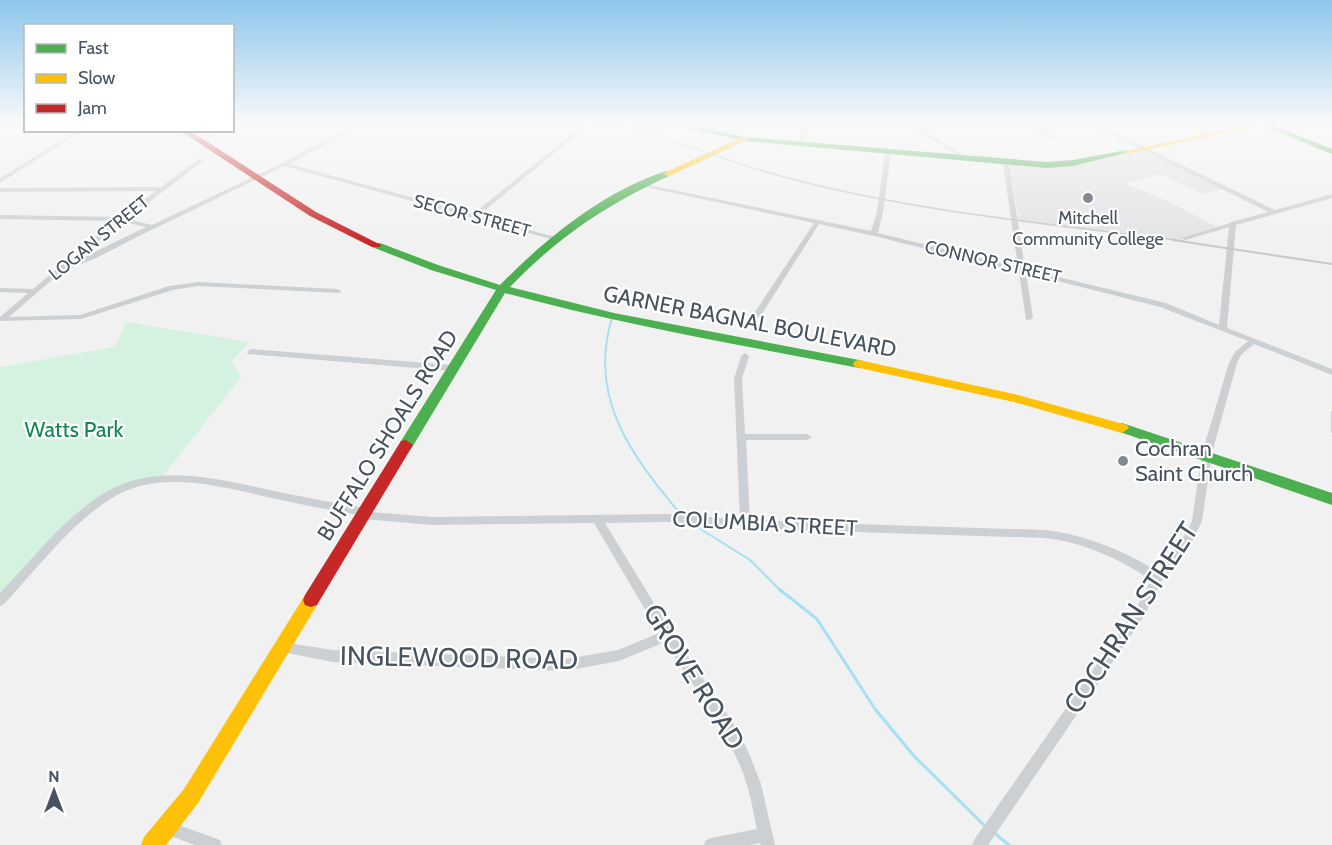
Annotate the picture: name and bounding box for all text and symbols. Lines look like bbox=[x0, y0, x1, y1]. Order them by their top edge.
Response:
legend bbox=[24, 24, 234, 132]
text: Fast bbox=[78, 37, 109, 59]
text: Slow bbox=[78, 67, 115, 89]
text: Jam bbox=[77, 97, 107, 119]
street label: SECOR STREET bbox=[411, 190, 533, 242]
street label: LOGAN STREET bbox=[44, 191, 154, 285]
marker: Mitchell Community College bbox=[1081, 191, 1095, 205]
place label: Mitchell Community College bbox=[1012, 207, 1164, 250]
street label: CONNOR STREET bbox=[923, 236, 1064, 288]
street label: GARNER BAGNAL BOULEVARD bbox=[601, 280, 899, 363]
street label: BUFFALO SHOALS ROAD bbox=[311, 325, 463, 546]
park label: Watts Park bbox=[25, 416, 124, 443]
place label: Cochran Saint Church bbox=[1135, 435, 1253, 487]
marker: Cochran Saint Church bbox=[1116, 454, 1130, 468]
street label: COLUMBIA STREET bbox=[672, 505, 859, 542]
street label: COCHRAN STREET bbox=[1056, 516, 1205, 720]
street label: GROVE ROAD bbox=[637, 598, 752, 756]
street label: INGLEWOOD ROAD bbox=[340, 639, 578, 676]
north arrow bbox=[24, 761, 84, 821]
text: N bbox=[48, 767, 60, 786]

